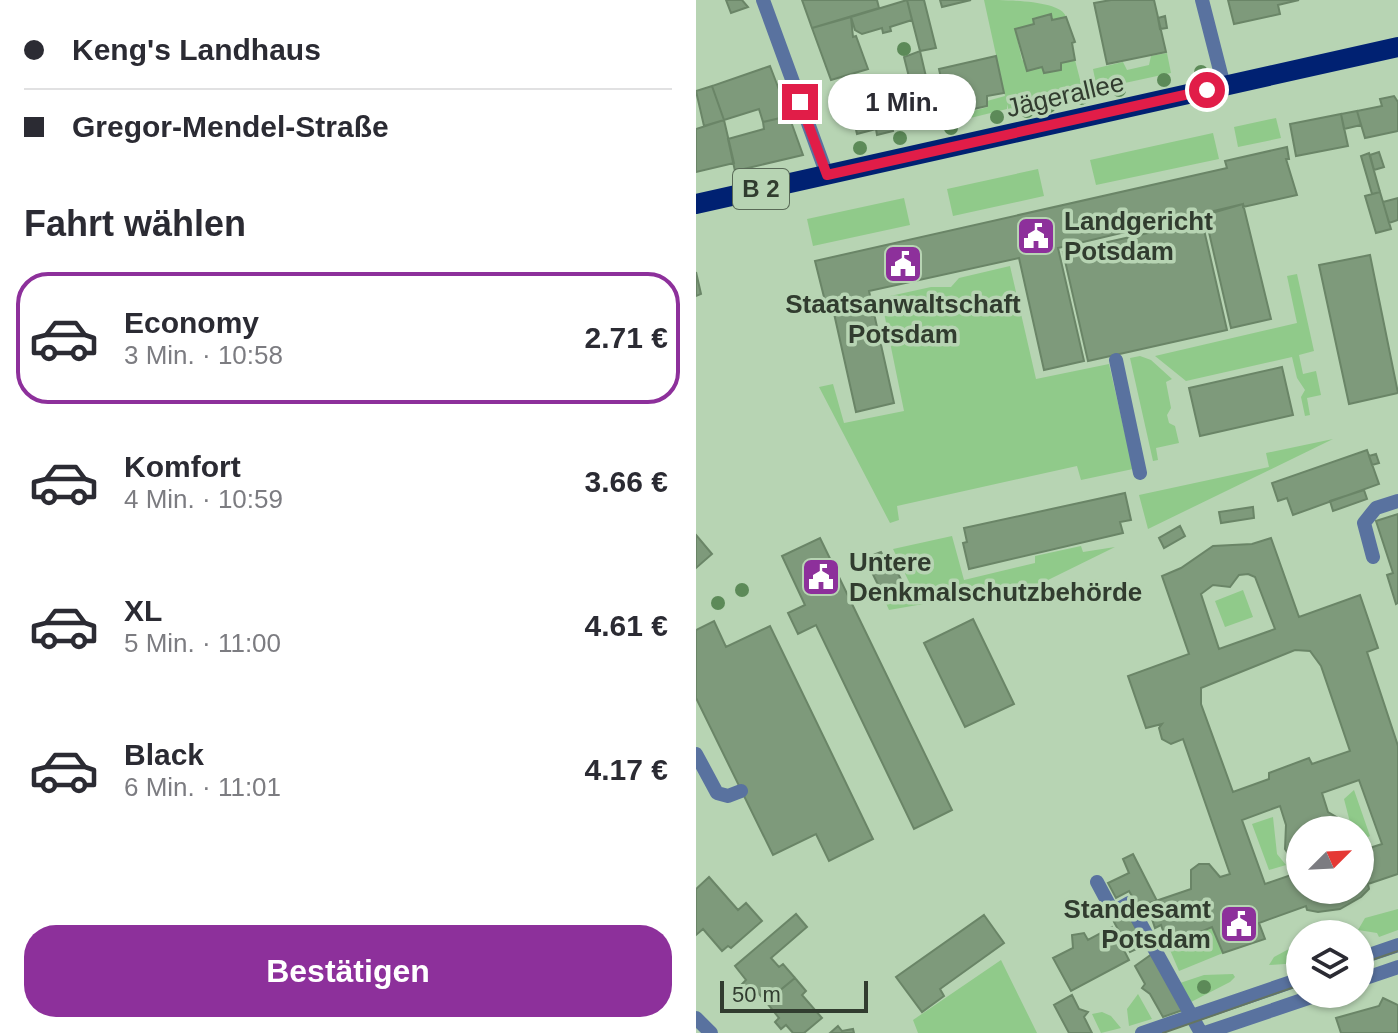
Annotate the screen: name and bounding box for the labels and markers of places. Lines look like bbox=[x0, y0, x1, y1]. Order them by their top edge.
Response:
place label: Landgericht Potsdam bbox=[1064, 206, 1213, 266]
public building icon: Landgericht Potsdam bbox=[1015, 215, 1057, 257]
public building icon: Staatsanwaltschaft Potsdam bbox=[882, 243, 924, 285]
place label: Staatsanwaltschaft Potsdam bbox=[785, 289, 1021, 349]
place label: Untere Denkmalschutzbehörde bbox=[849, 547, 1142, 607]
public building icon: Untere Denkmalschutzbehörde bbox=[800, 556, 842, 598]
place label: Standesamt Potsdam bbox=[1064, 894, 1211, 954]
public building icon: Standesamt Potsdam bbox=[1218, 903, 1260, 945]

